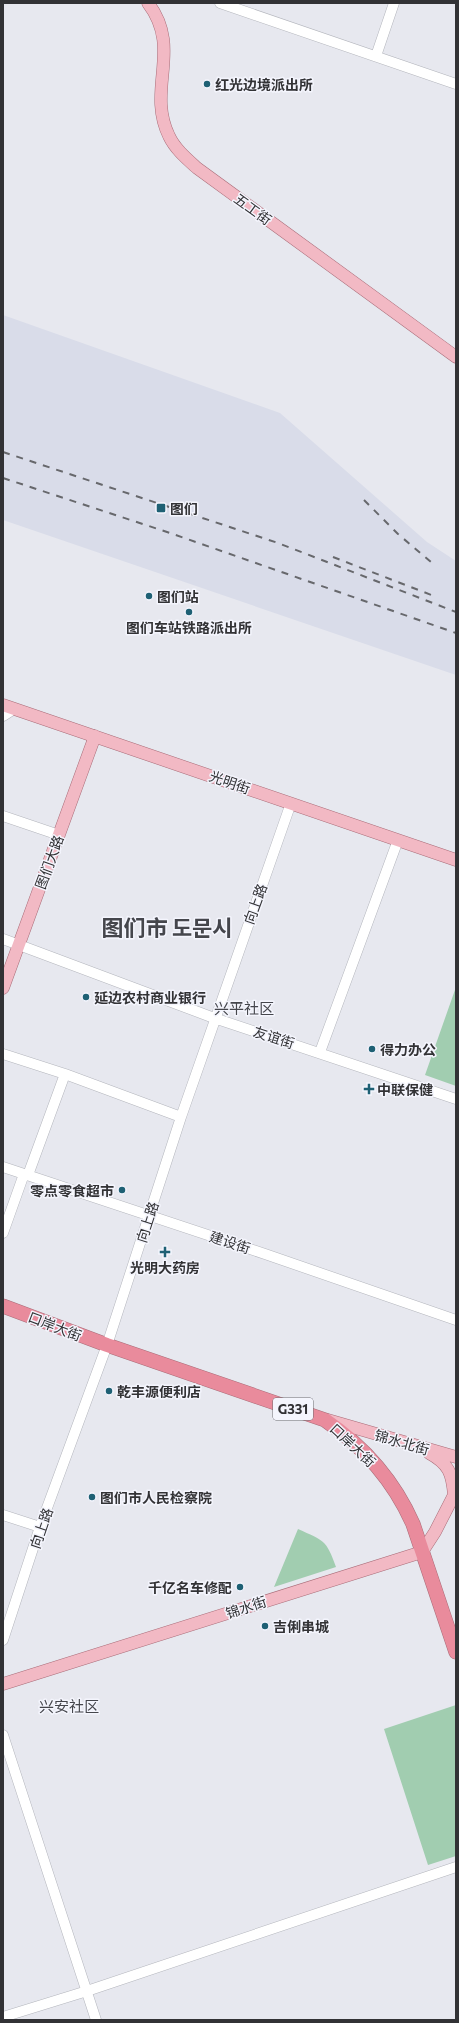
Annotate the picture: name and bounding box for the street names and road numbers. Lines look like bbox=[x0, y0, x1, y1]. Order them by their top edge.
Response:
street label: 五工街 bbox=[231, 190, 275, 228]
street label: 光明街 bbox=[207, 767, 253, 797]
street label: 图们大路 bbox=[31, 833, 67, 891]
street label: 向上路 bbox=[240, 881, 270, 927]
street label: 友谊街 bbox=[251, 1022, 297, 1052]
street label: 向上路 bbox=[132, 1199, 162, 1245]
street label: 建设街 bbox=[207, 1227, 253, 1257]
street label: 口岸大街 bbox=[26, 1308, 84, 1344]
road number: G331 bbox=[273, 1398, 313, 1420]
street label: 口岸大街 bbox=[327, 1420, 379, 1470]
street label: 锦水北街 bbox=[373, 1426, 431, 1458]
street label: 向上路 bbox=[26, 1505, 56, 1551]
street label: 锦水街 bbox=[223, 1592, 269, 1622]

